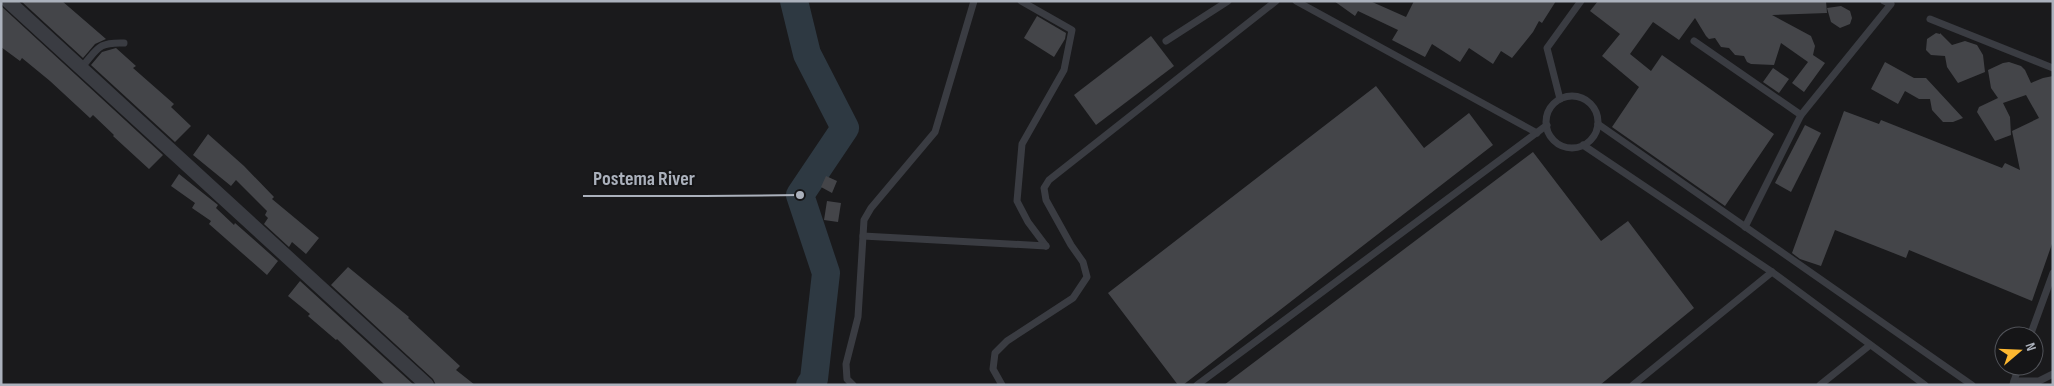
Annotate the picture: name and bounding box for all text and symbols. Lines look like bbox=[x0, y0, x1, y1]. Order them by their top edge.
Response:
callout: Postema River bbox=[583, 161, 705, 196]
text: Postema River bbox=[593, 167, 695, 191]
north arrow bbox=[1994, 326, 2044, 376]
text: N bbox=[2022, 341, 2040, 353]

